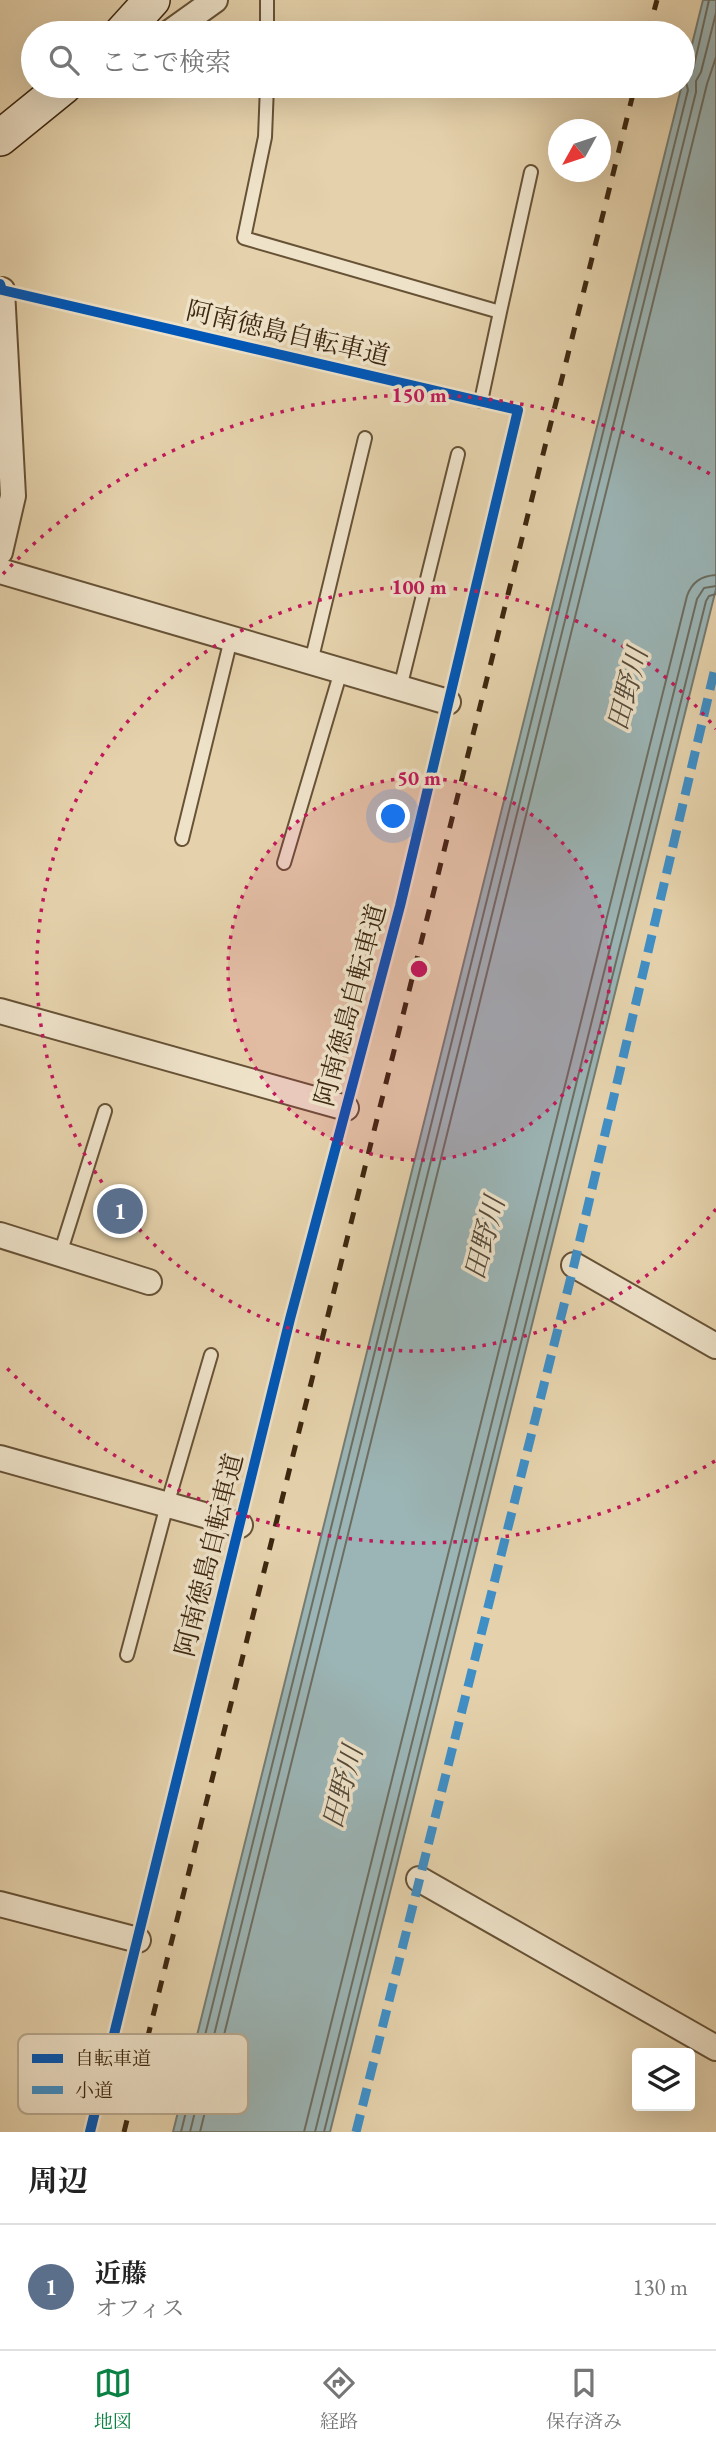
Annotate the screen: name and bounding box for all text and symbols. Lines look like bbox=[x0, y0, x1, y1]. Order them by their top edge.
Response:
search box bbox=[21, 21, 695, 98]
icon: search bbox=[45, 41, 83, 79]
text: ここで検索 bbox=[101, 45, 231, 79]
north arrow bbox=[548, 119, 611, 182]
street label: 阿南徳島自転車道 bbox=[183, 293, 393, 373]
text: 150 m bbox=[391, 381, 447, 408]
text: 100 m bbox=[391, 573, 447, 600]
water label: 田野川 bbox=[599, 641, 656, 734]
text: 50 m bbox=[397, 764, 441, 791]
your location bbox=[376, 799, 410, 833]
street label: 阿南徳島自転車道 bbox=[307, 900, 393, 1110]
centre of rings bbox=[407, 957, 431, 981]
pin: 1 bbox=[97, 1185, 143, 1237]
water label: 田野川 bbox=[456, 1190, 513, 1283]
street label: 阿南徳島自転車道 bbox=[167, 1450, 251, 1660]
water label: 田野川 bbox=[314, 1739, 371, 1832]
legend bbox=[18, 2034, 248, 2114]
text: 自転車道 bbox=[75, 2046, 151, 2071]
map controls bbox=[632, 2048, 695, 2111]
button: layers bbox=[632, 2048, 695, 2111]
text: 小道 bbox=[75, 2078, 113, 2103]
text: 周辺 bbox=[28, 2161, 88, 2200]
text: 近藤 bbox=[95, 2256, 147, 2290]
text: 1 bbox=[45, 2272, 57, 2302]
text: 130 m bbox=[632, 2272, 688, 2302]
text: オフィス bbox=[95, 2293, 184, 2323]
tab: 地図 bbox=[94, 2364, 132, 2434]
tab: 経路 bbox=[320, 2364, 358, 2434]
tab: 保存済み bbox=[546, 2364, 622, 2434]

